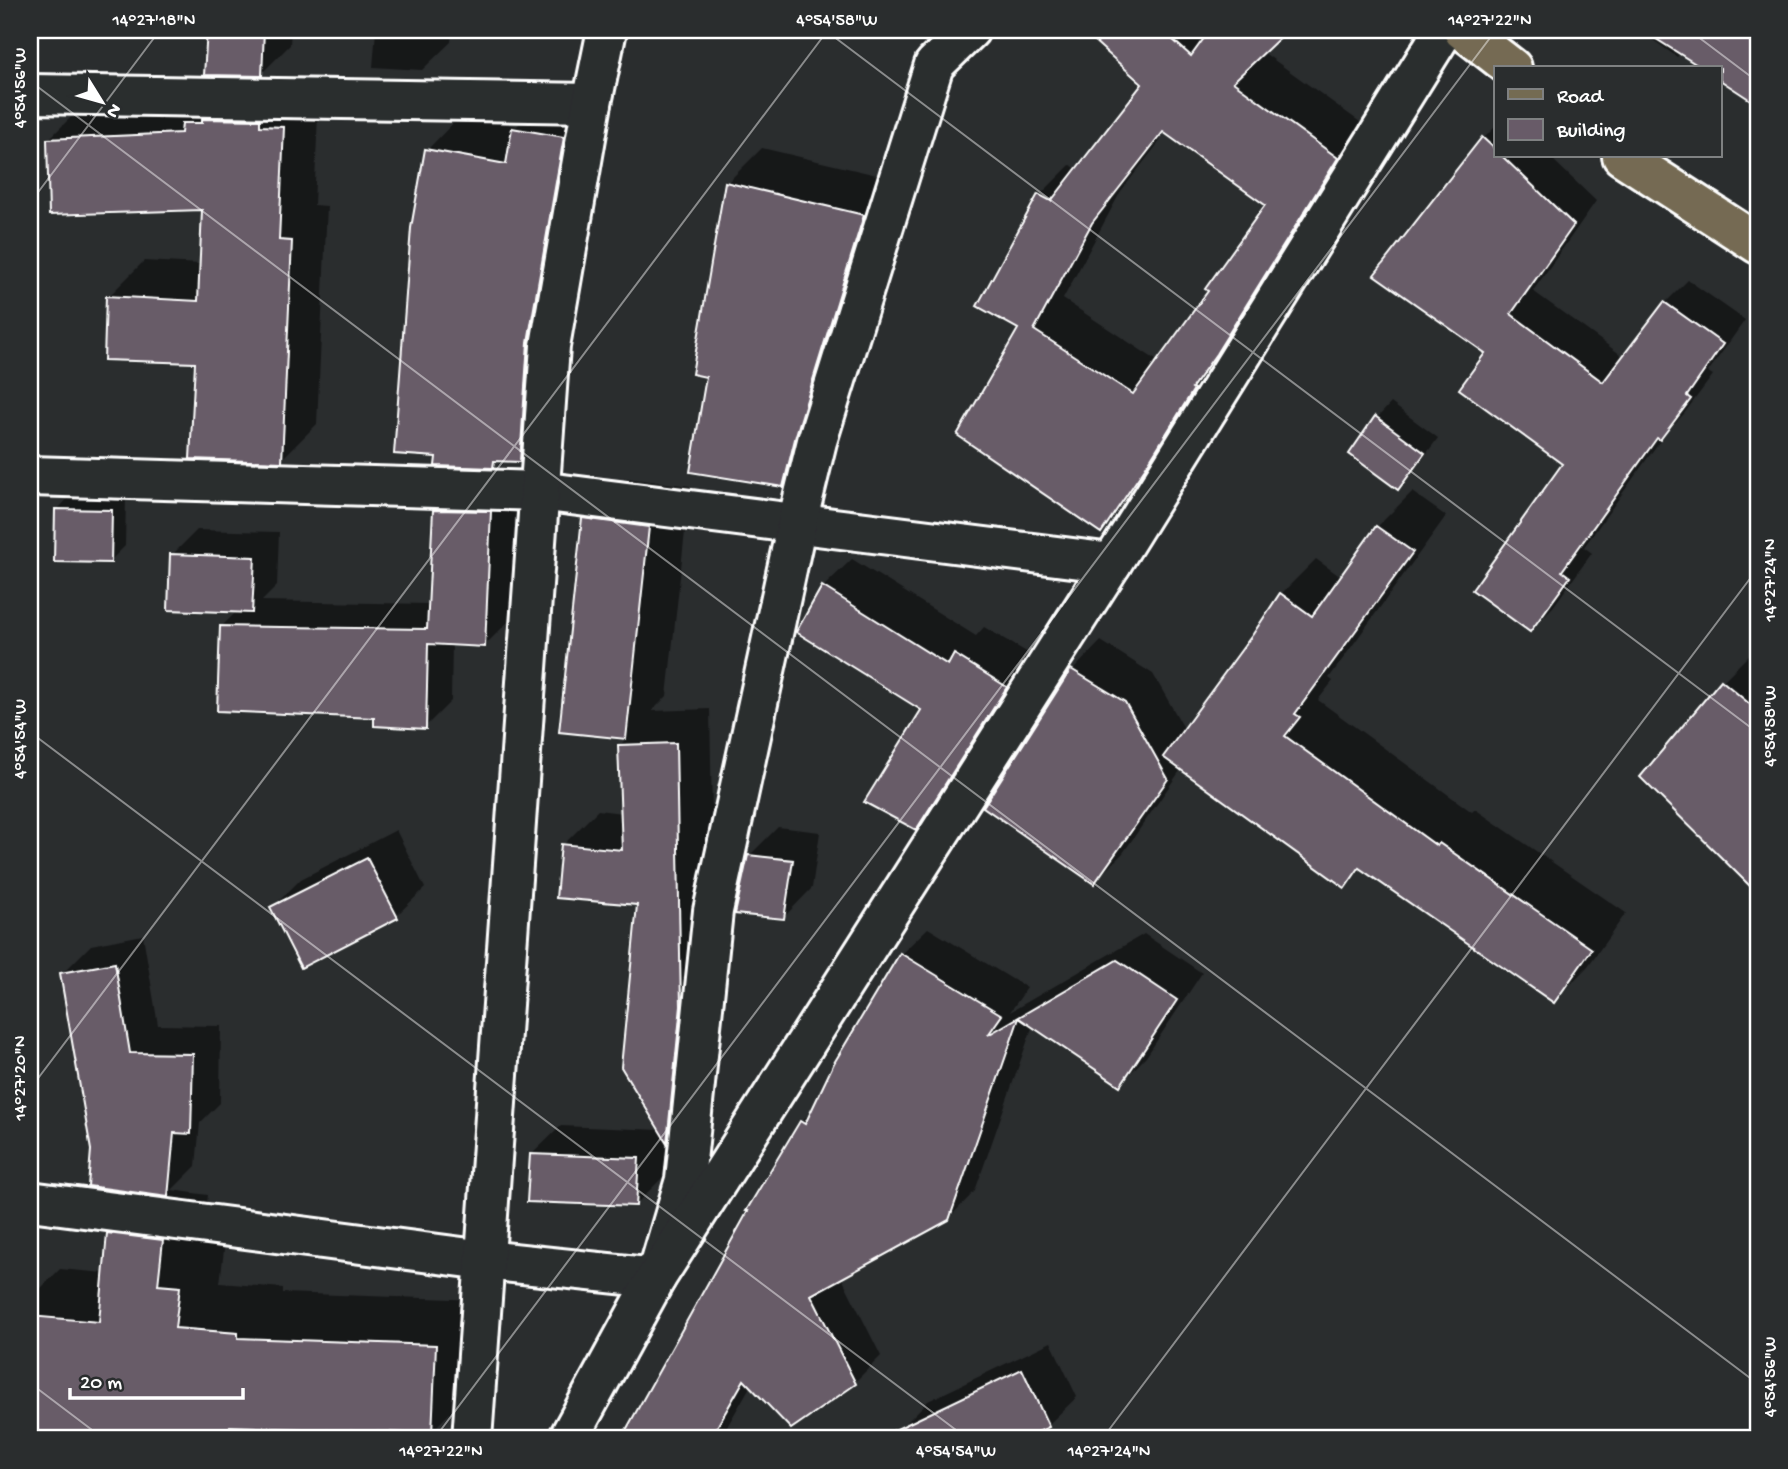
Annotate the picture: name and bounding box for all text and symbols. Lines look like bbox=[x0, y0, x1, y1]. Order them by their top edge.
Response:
text: 14°27'18"N bbox=[112, 11, 196, 32]
text: 4°54'58"W bbox=[796, 11, 878, 32]
text: 14°27'22"N bbox=[1447, 11, 1532, 32]
text: 4°54'56"W bbox=[11, 48, 32, 128]
north arrow bbox=[66, 66, 136, 136]
legend bbox=[1494, 66, 1722, 158]
text: Road bbox=[1557, 86, 1605, 111]
text: N bbox=[100, 98, 126, 122]
text: Building bbox=[1556, 120, 1626, 145]
text: 14°27'24"N bbox=[1761, 538, 1782, 623]
text: 4°54'58"W bbox=[1761, 685, 1782, 767]
text: 4°54'54"W bbox=[11, 699, 32, 779]
text: 14°27'20"N bbox=[11, 1036, 32, 1121]
text: 4°54'56"W bbox=[1761, 1337, 1782, 1417]
scale bar bbox=[70, 1357, 243, 1401]
text: 20 m bbox=[80, 1372, 122, 1397]
text: 14°27'22"N bbox=[398, 1442, 483, 1463]
text: 4°54'54"W bbox=[916, 1442, 996, 1463]
text: 14°27'24"N bbox=[1066, 1442, 1151, 1463]

